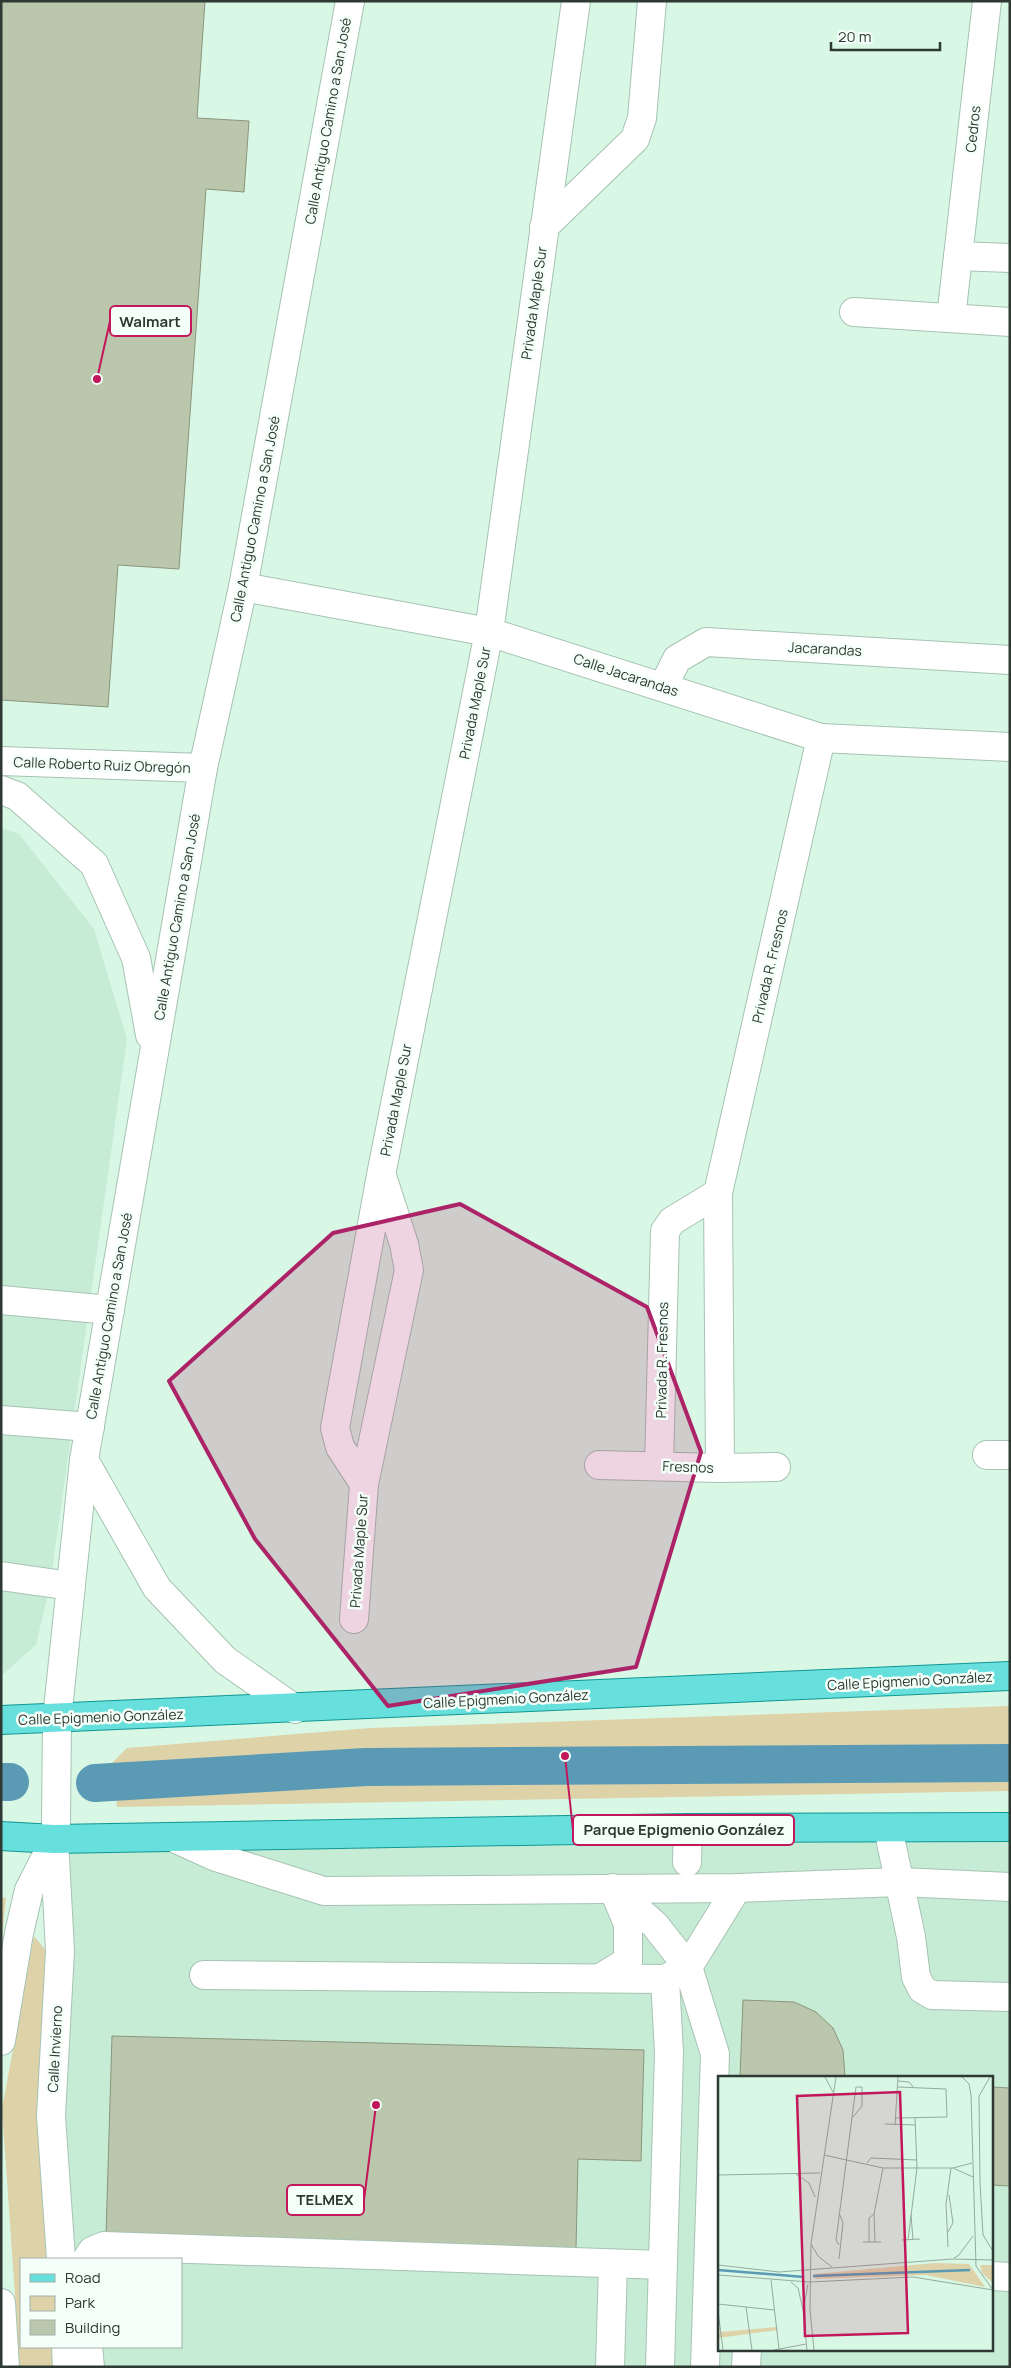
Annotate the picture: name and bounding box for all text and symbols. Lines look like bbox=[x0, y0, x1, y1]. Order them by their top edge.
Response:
street label: Calle Antiguo Camino a San José bbox=[300, 16, 355, 226]
scale bar bbox=[831, 20, 940, 52]
text: 20 m bbox=[838, 26, 871, 47]
street label: Cedros bbox=[961, 105, 984, 153]
street label: Privada Maple Sur bbox=[516, 245, 551, 361]
callout: Walmart bbox=[110, 306, 191, 336]
text: Walmart bbox=[119, 311, 181, 332]
street label: Calle Antiguo Camino a San José bbox=[225, 414, 284, 624]
street label: Jacarandas bbox=[788, 637, 862, 660]
street label: Privada Maple Sur bbox=[454, 645, 495, 761]
street label: Calle Jacarandas bbox=[571, 649, 681, 700]
street label: Calle Roberto Ruiz Obregón bbox=[13, 752, 191, 777]
street label: Calle Antiguo Camino a San José bbox=[149, 812, 204, 1022]
street label: Privada R. Fresnos bbox=[747, 907, 792, 1025]
street label: Privada Maple Sur bbox=[375, 1042, 416, 1158]
street label: Calle Antiguo Camino a San José bbox=[81, 1211, 136, 1421]
street label: Privada R. Fresnos bbox=[651, 1302, 672, 1418]
street label: Fresnos bbox=[662, 1456, 714, 1477]
street label: Privada Maple Sur bbox=[345, 1493, 372, 1609]
street label: Calle Epigmenio González bbox=[827, 1667, 993, 1694]
street label: Calle Epigmenio González bbox=[423, 1685, 589, 1712]
street label: Calle Epigmenio González bbox=[18, 1704, 184, 1729]
callout: Parque Epigmenio González bbox=[573, 1815, 794, 1845]
text: Parque Epigmenio González bbox=[583, 1819, 785, 1840]
street label: Calle Invierno bbox=[43, 2005, 66, 2093]
inset map bbox=[718, 2076, 994, 2350]
callout: TELMEX bbox=[287, 2185, 364, 2215]
text: TELMEX bbox=[296, 2189, 354, 2210]
legend bbox=[20, 2258, 182, 2348]
text: Road bbox=[65, 2267, 101, 2288]
text: Park bbox=[65, 2292, 95, 2313]
text: Building bbox=[65, 2317, 120, 2338]

